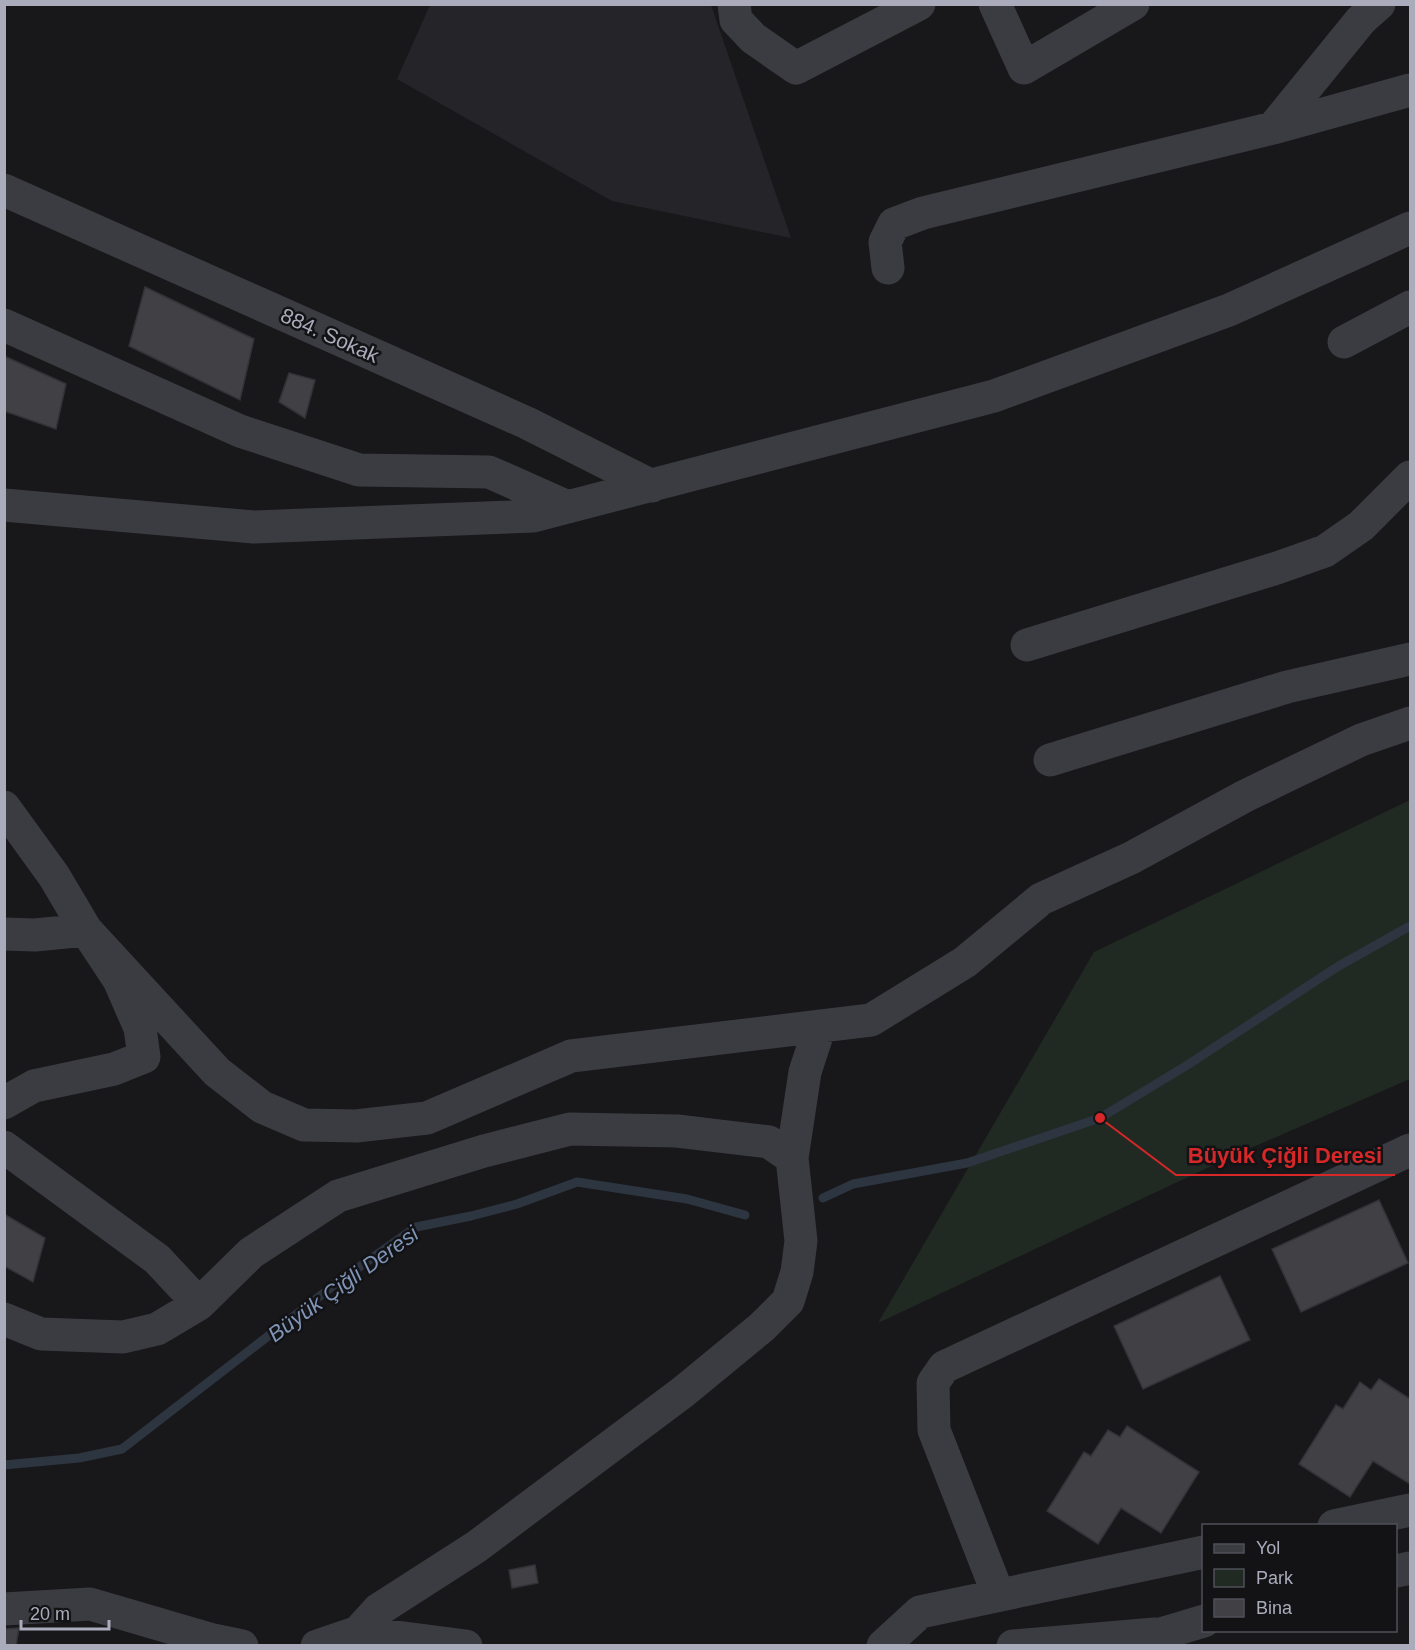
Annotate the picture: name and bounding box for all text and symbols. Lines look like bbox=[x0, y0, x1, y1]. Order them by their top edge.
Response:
street label: 884. Sokak bbox=[277, 303, 383, 367]
callout: Büyük Çiğli Deresi bbox=[1176, 1135, 1395, 1175]
text: Büyük Çiğli Deresi bbox=[1188, 1143, 1382, 1168]
water label: Büyük Çiğli Deresi bbox=[263, 1220, 424, 1347]
legend bbox=[1202, 1524, 1397, 1632]
text: Yol bbox=[1256, 1538, 1280, 1558]
text: Park bbox=[1256, 1568, 1294, 1588]
scale bar bbox=[21, 1593, 110, 1631]
text: Bina bbox=[1256, 1598, 1293, 1618]
text: 20 m bbox=[30, 1604, 70, 1624]

